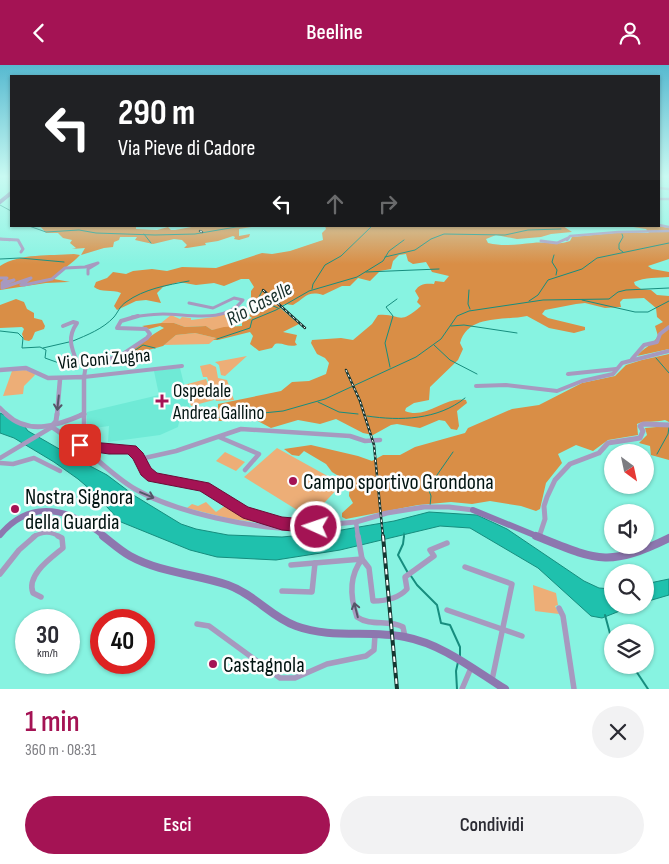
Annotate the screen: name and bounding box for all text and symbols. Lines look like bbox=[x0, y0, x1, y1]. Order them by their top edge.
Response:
icon: back bbox=[25, 19, 53, 47]
text: Beeline bbox=[306, 19, 363, 46]
icon: person bbox=[616, 19, 644, 47]
text: 290 m bbox=[118, 92, 195, 135]
icon: left bbox=[35, 95, 100, 160]
text: Via Pieve di Cadore bbox=[118, 135, 255, 162]
icon: left bbox=[268, 190, 296, 218]
icon: ahead bbox=[321, 190, 349, 218]
icon: right bbox=[374, 190, 402, 218]
water label: Rio Caselle bbox=[222, 276, 297, 331]
street label: Via Coni Zugna bbox=[57, 344, 151, 375]
place label: Ospedale Andrea Gallino bbox=[172, 380, 264, 425]
marker: Ospedale Andrea Gallino bbox=[155, 394, 169, 408]
one-way arrow bbox=[53, 395, 62, 411]
pin bbox=[59, 424, 101, 466]
icon: arrive bbox=[66, 431, 94, 459]
north arrow bbox=[604, 444, 654, 494]
map controls bbox=[604, 444, 654, 674]
place label: Campo sportivo Grondona bbox=[303, 469, 494, 496]
marker: Campo sportivo Grondona bbox=[287, 475, 299, 487]
place label: Nostra Signora della Guardia bbox=[25, 484, 133, 536]
one-way arrow bbox=[139, 490, 154, 500]
position arrow bbox=[289, 500, 341, 552]
marker: Nostra Signora della Guardia bbox=[9, 503, 21, 515]
button: sound bbox=[604, 504, 654, 554]
button: search bbox=[604, 564, 654, 614]
one-way arrow bbox=[351, 602, 360, 618]
speed limit sign: 40 bbox=[90, 609, 155, 674]
text: 30 bbox=[36, 620, 59, 651]
button: layers bbox=[604, 624, 654, 674]
text: km/h bbox=[37, 646, 58, 661]
place label: Castagnola bbox=[223, 652, 305, 679]
marker: Castagnola bbox=[207, 658, 219, 670]
text: 1 min bbox=[25, 704, 80, 740]
button: close bbox=[592, 706, 644, 758]
text: 360 m · 08:31 bbox=[25, 741, 96, 760]
button: Esci bbox=[25, 796, 330, 854]
button: Condividi bbox=[340, 796, 644, 854]

